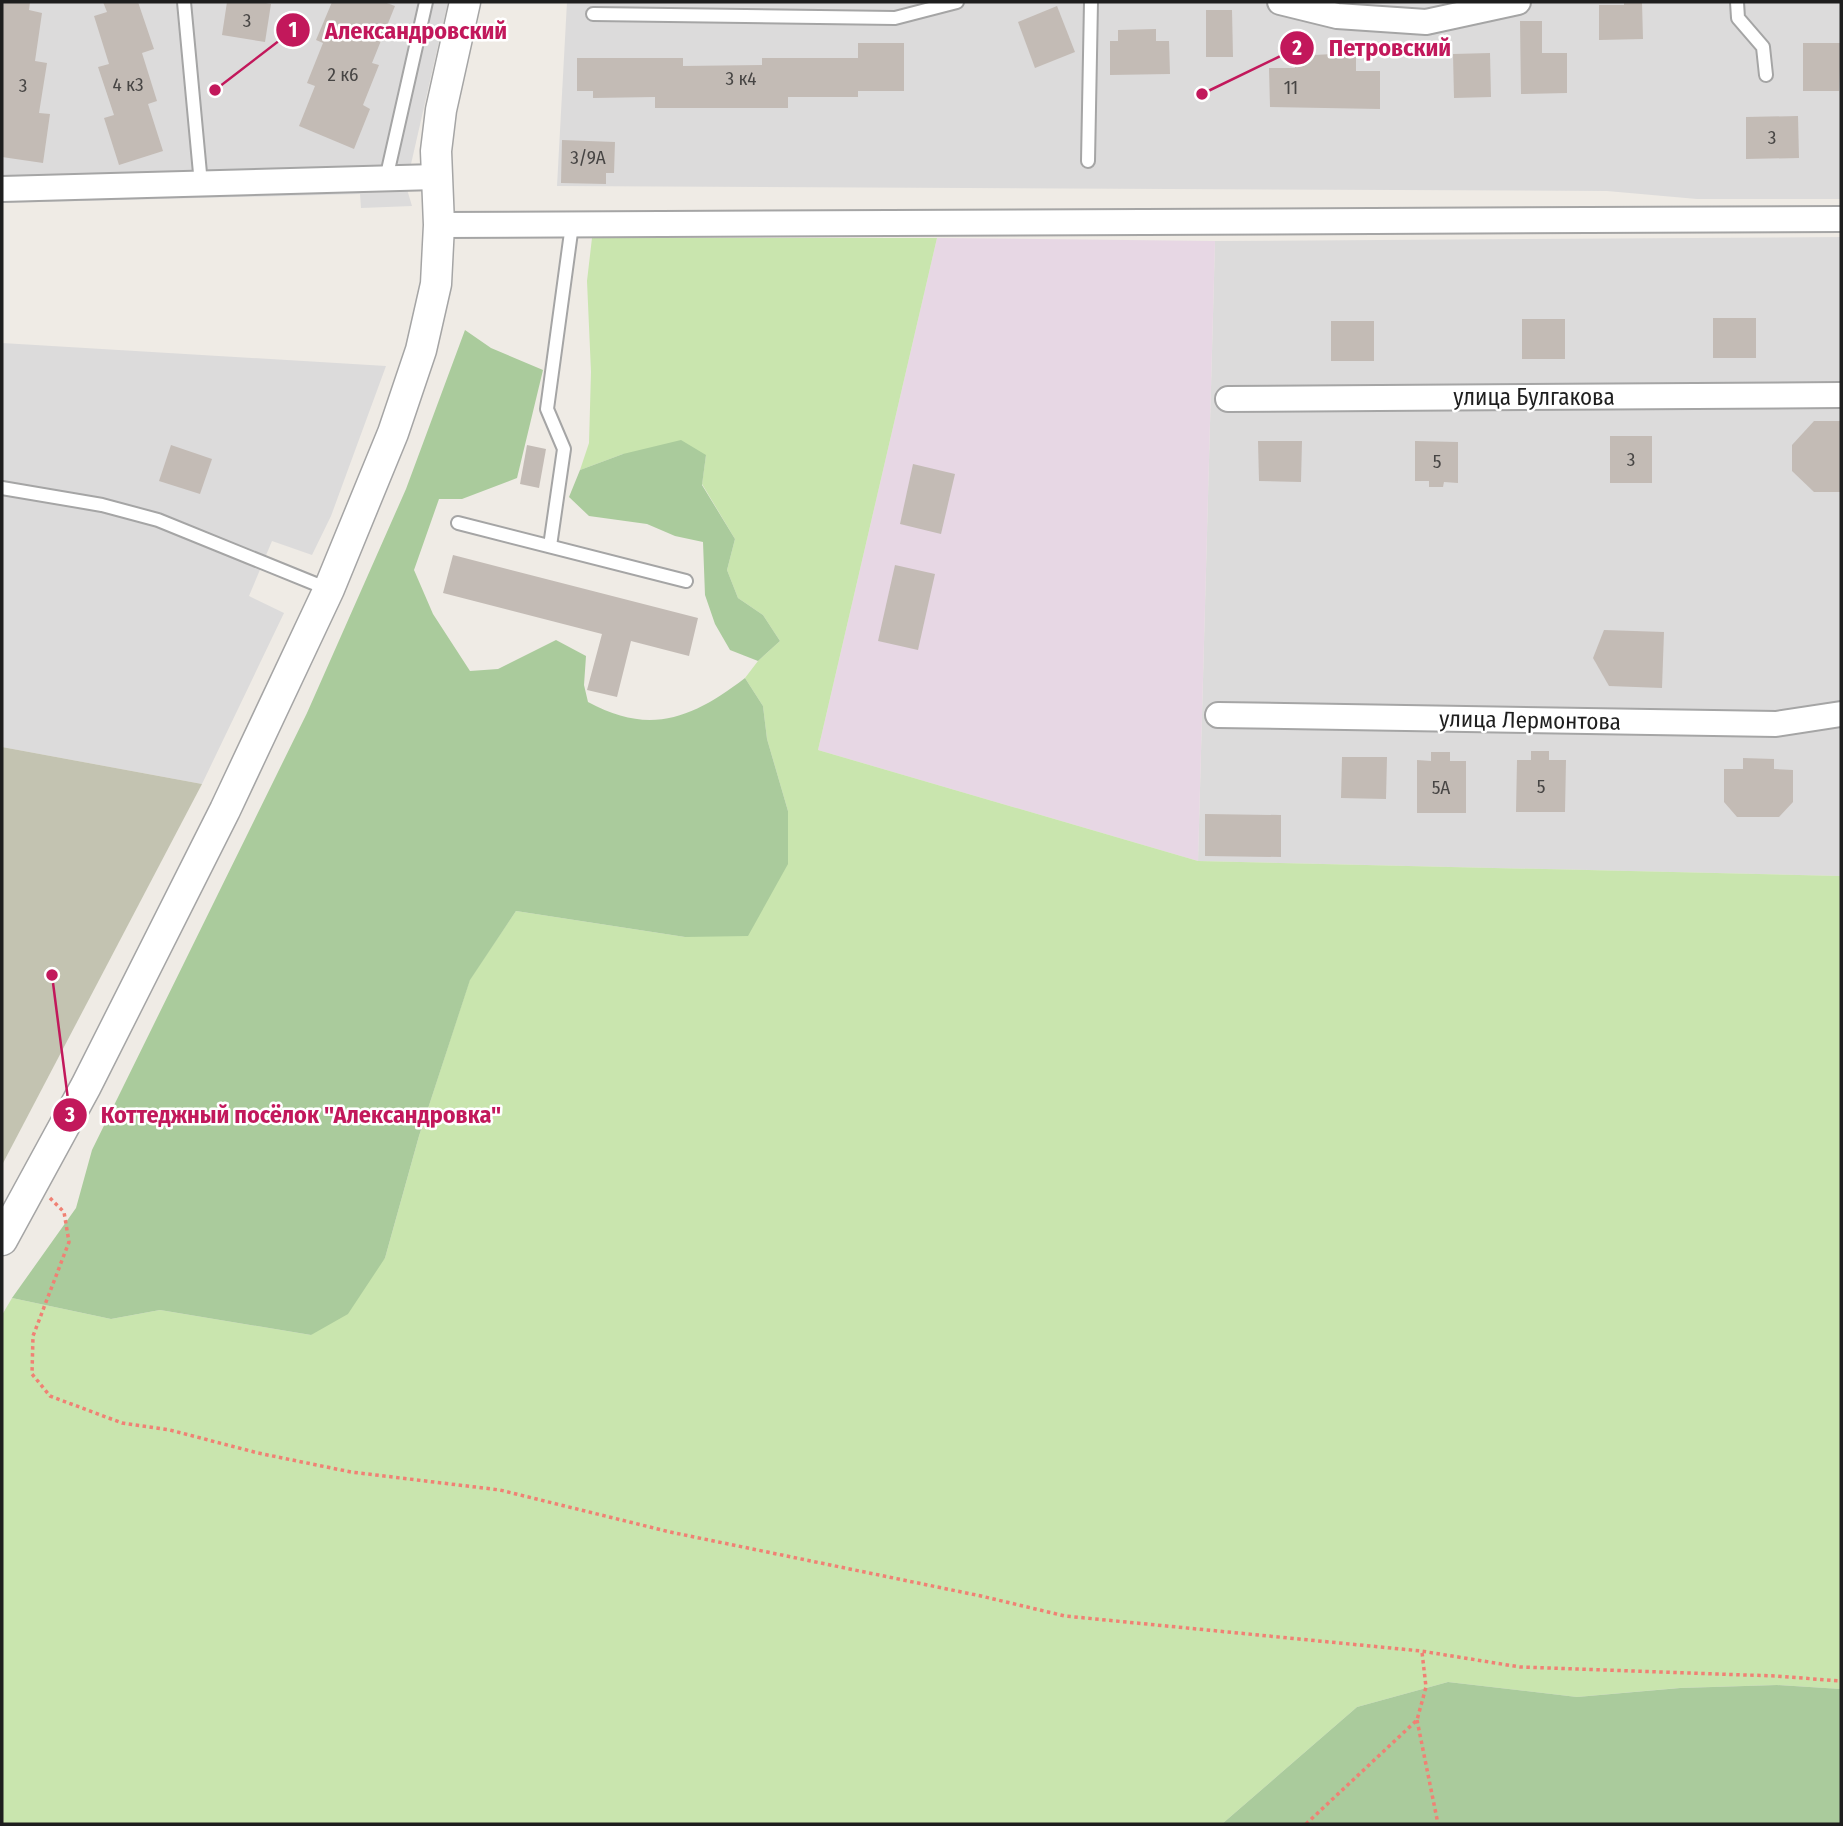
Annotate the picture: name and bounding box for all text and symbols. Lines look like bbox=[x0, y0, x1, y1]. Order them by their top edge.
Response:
callout: Александровский bbox=[275, 8, 521, 53]
house number: 3 bbox=[243, 9, 251, 32]
text: 1 bbox=[289, 17, 297, 43]
text: Александровский bbox=[324, 17, 507, 45]
callout: Петровский bbox=[1279, 25, 1465, 70]
text: Петровский bbox=[1329, 34, 1451, 62]
text: 2 bbox=[1291, 35, 1302, 61]
house number: 2 к6 bbox=[328, 63, 359, 86]
house number: 3 к4 bbox=[726, 67, 756, 90]
house number: 4 к3 bbox=[112, 73, 144, 96]
house number: 3 bbox=[19, 74, 27, 97]
house number: 11 bbox=[1284, 76, 1298, 99]
house number: 3 bbox=[1768, 126, 1776, 149]
house number: 3/9А bbox=[570, 146, 606, 169]
street label: улица Булгакова bbox=[1453, 383, 1615, 411]
house number: 3 bbox=[1627, 448, 1635, 471]
house number: 5 bbox=[1433, 450, 1441, 473]
street label: улица Лермонтова bbox=[1439, 704, 1621, 736]
house number: 5 bbox=[1537, 775, 1545, 798]
house number: 5А bbox=[1432, 776, 1450, 799]
callout: Коттеджный посёлок "Александровка" bbox=[52, 1092, 516, 1137]
text: Коттеджный посёлок "Александровка" bbox=[101, 1101, 501, 1129]
text: 3 bbox=[64, 1102, 75, 1128]

